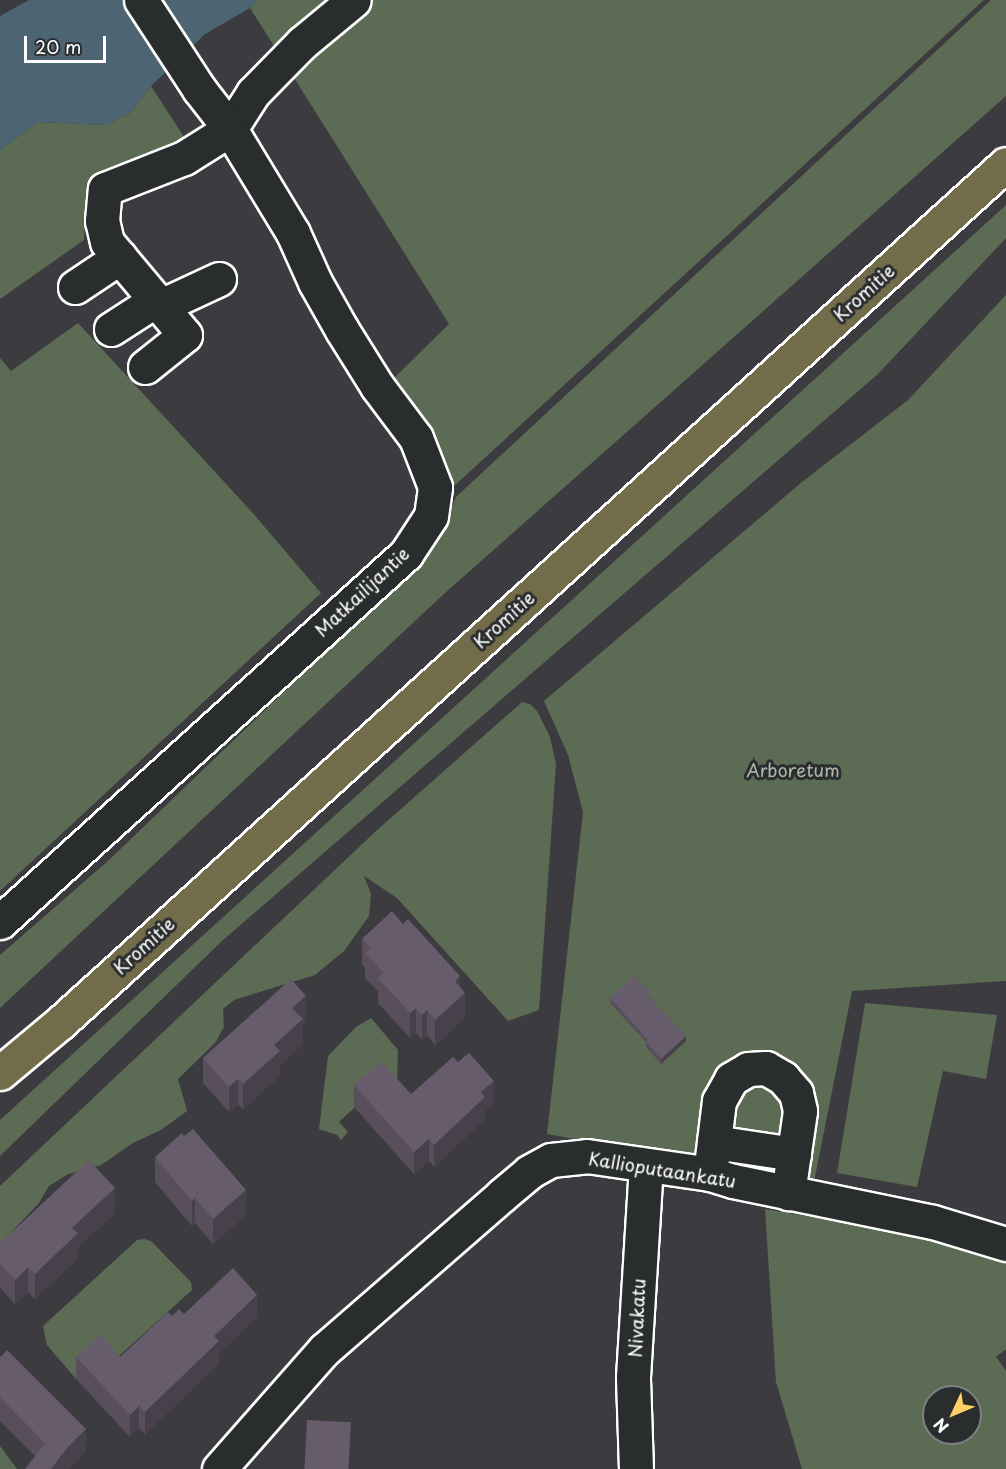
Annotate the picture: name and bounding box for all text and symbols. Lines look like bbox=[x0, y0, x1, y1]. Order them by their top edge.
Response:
scale bar bbox=[27, 24, 110, 62]
text: 20 m bbox=[35, 33, 81, 60]
street label: Kromitie bbox=[829, 260, 899, 326]
street label: Matkailijantie bbox=[310, 543, 414, 641]
street label: Kromitie bbox=[469, 587, 539, 653]
park label: Arboretum bbox=[746, 759, 840, 781]
street label: Kromitie bbox=[109, 913, 179, 979]
street label: Kallioputaankatu bbox=[587, 1148, 737, 1192]
street label: Nivakatu bbox=[624, 1278, 650, 1358]
north arrow bbox=[922, 1385, 982, 1445]
text: N bbox=[927, 1413, 954, 1439]

